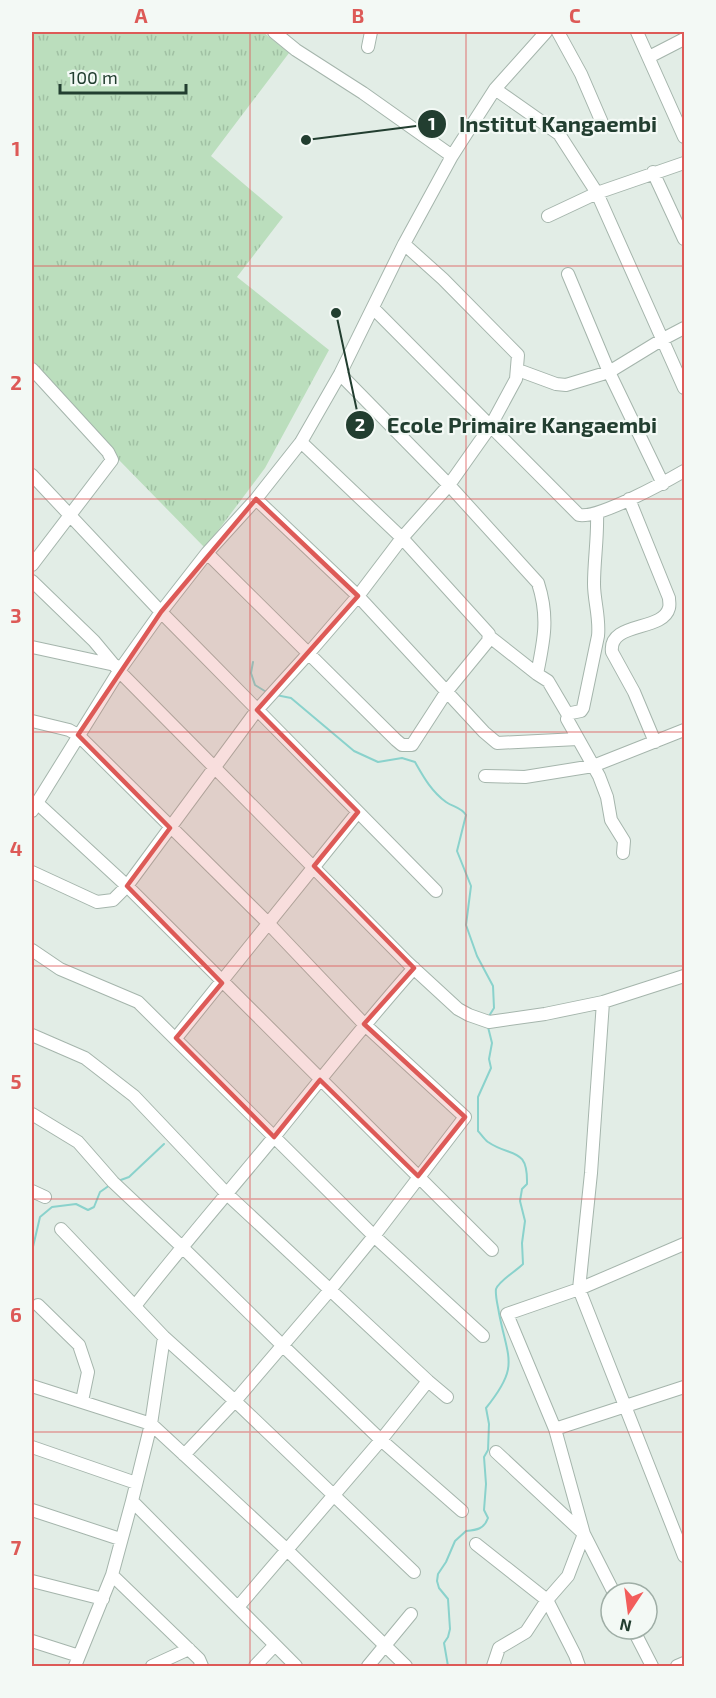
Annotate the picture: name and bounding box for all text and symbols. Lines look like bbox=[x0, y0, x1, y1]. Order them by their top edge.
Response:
text: A bbox=[134, 3, 148, 27]
text: B bbox=[352, 3, 364, 27]
text: C bbox=[569, 3, 581, 27]
scale bar bbox=[60, 57, 186, 95]
text: 100 m bbox=[69, 66, 118, 88]
callout: Institut Kangaembi bbox=[417, 104, 669, 144]
text: Institut Kangaembi bbox=[459, 110, 657, 136]
text: 1 bbox=[428, 112, 436, 134]
text: 1 bbox=[12, 136, 20, 160]
text: 2 bbox=[10, 370, 22, 394]
callout: Ecole Primaire Kangaembi bbox=[345, 405, 670, 445]
text: Ecole Primaire Kangaembi bbox=[387, 411, 657, 437]
text: 2 bbox=[355, 413, 365, 435]
text: 3 bbox=[10, 603, 22, 627]
text: 4 bbox=[10, 836, 23, 860]
text: 5 bbox=[10, 1069, 22, 1093]
text: 6 bbox=[10, 1302, 22, 1326]
text: 7 bbox=[11, 1535, 22, 1559]
north arrow bbox=[599, 1581, 659, 1641]
text: N bbox=[618, 1616, 633, 1637]

